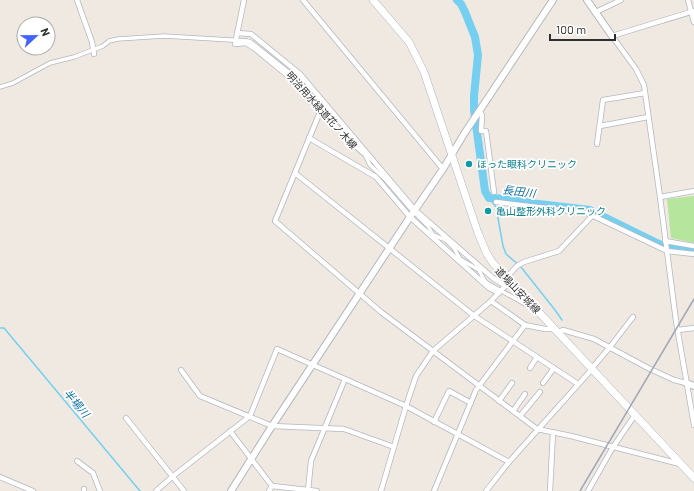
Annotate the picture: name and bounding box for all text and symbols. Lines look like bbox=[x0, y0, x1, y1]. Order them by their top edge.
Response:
north arrow bbox=[16, 16, 56, 56]
scale bar bbox=[550, 16, 615, 42]
text: 100 m bbox=[556, 22, 586, 36]
text: N bbox=[38, 26, 53, 38]
street label: 明治用水緑道花ノ木線 bbox=[284, 69, 360, 151]
place label: ほった眼科クリニック bbox=[477, 158, 577, 170]
marker: ほった眼科クリニック bbox=[464, 159, 474, 169]
water label: 長田川 bbox=[502, 183, 537, 200]
place label: 亀山整形外科クリニック bbox=[496, 205, 606, 217]
marker: 亀山整形外科クリニック bbox=[483, 206, 493, 216]
street label: 道場山安城線 bbox=[493, 264, 543, 316]
water label: 半場川 bbox=[61, 386, 93, 421]

